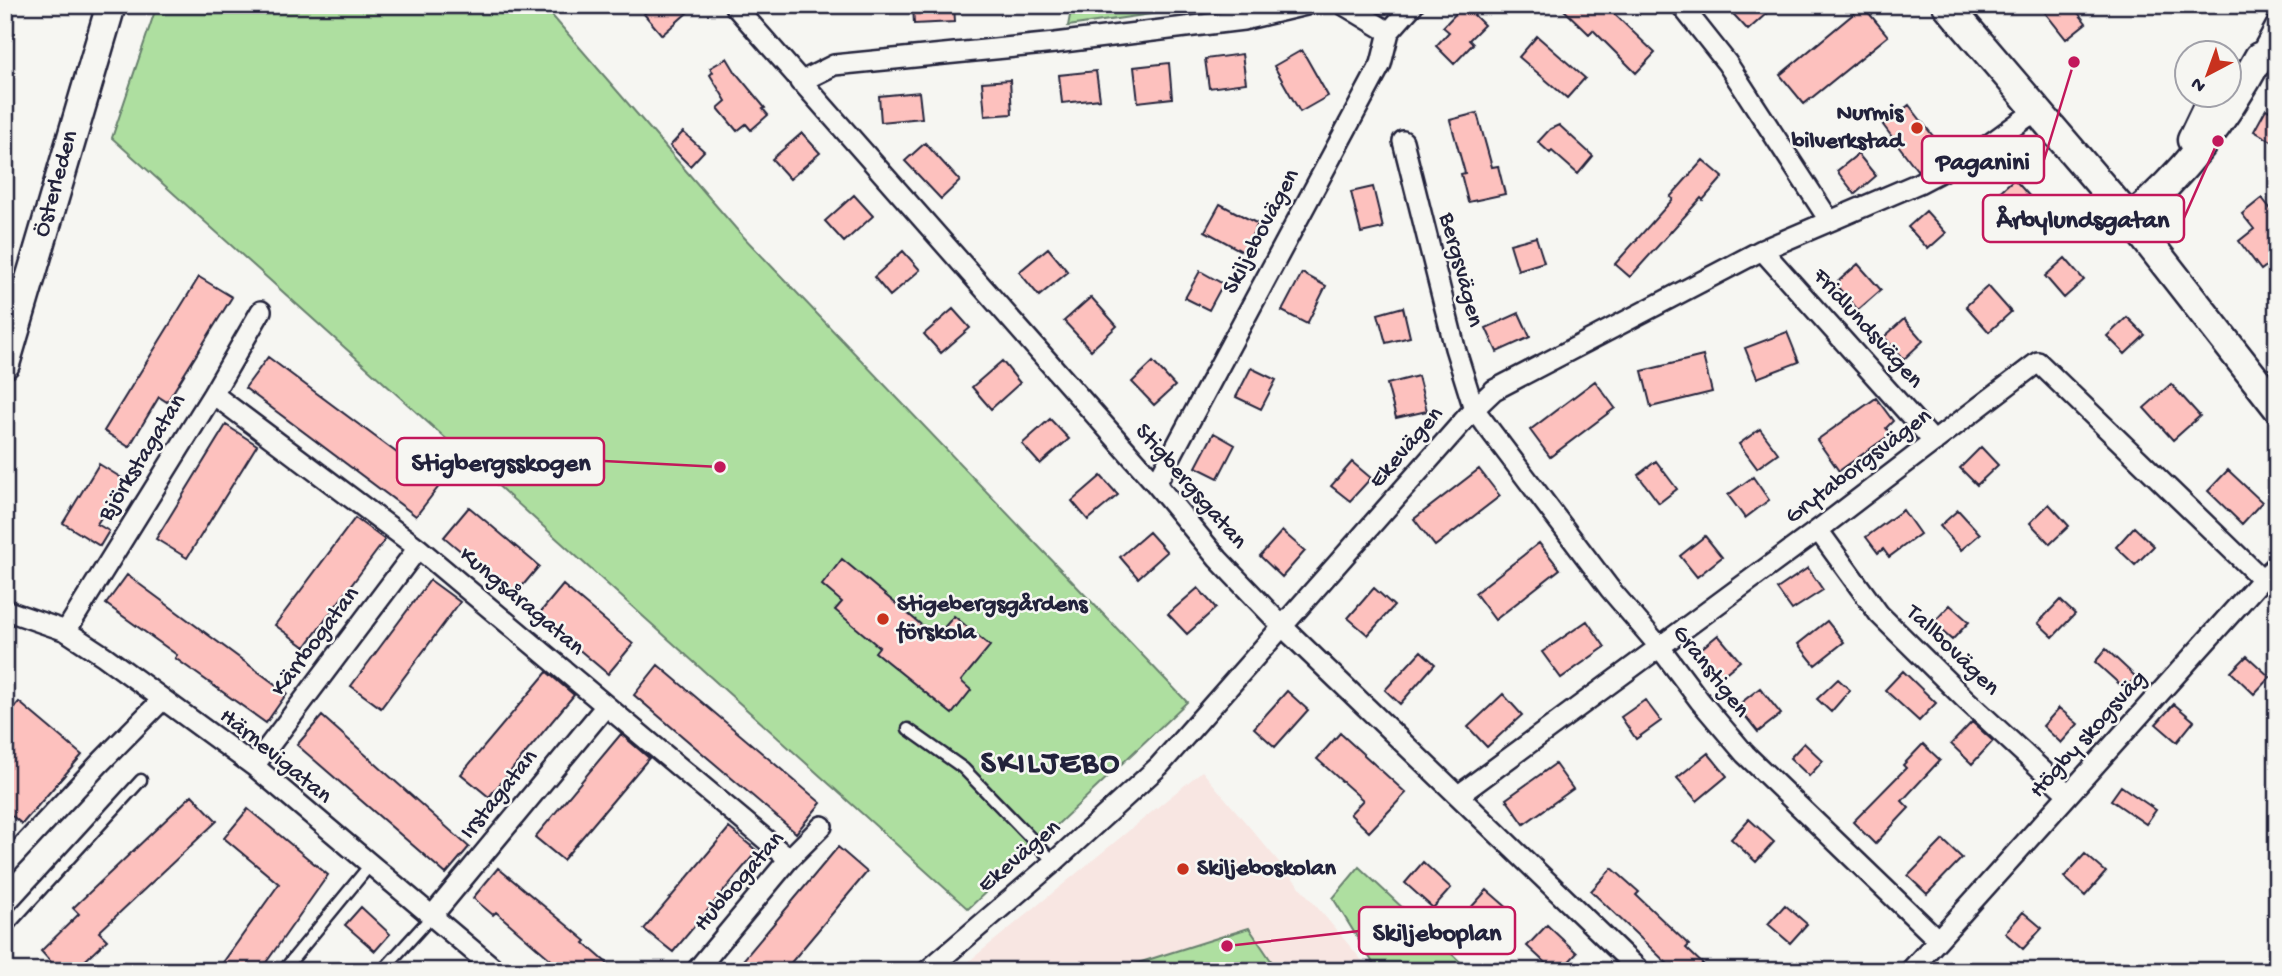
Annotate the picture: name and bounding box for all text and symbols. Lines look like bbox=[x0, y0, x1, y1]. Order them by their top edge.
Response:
north arrow bbox=[2174, 38, 2244, 108]
text: N bbox=[2187, 71, 2211, 97]
place label: Nurmis bilverkstad bbox=[1791, 100, 1906, 157]
marker: Nurmis bilverkstad bbox=[1909, 120, 1925, 136]
street label: Österleden bbox=[28, 127, 86, 241]
callout: Paganini bbox=[1922, 136, 2044, 183]
text: Paganini bbox=[1934, 149, 2030, 180]
street label: Skiljebovägen bbox=[1217, 164, 1308, 300]
callout: Årbylundsgatan bbox=[1983, 195, 2184, 242]
text: Årbylundsgatan bbox=[1996, 205, 2170, 238]
street label: Bergsvägen bbox=[1431, 209, 1489, 331]
street label: Fridlundsvägen bbox=[1805, 262, 1929, 396]
street label: Björkstagatan bbox=[92, 389, 194, 528]
street label: Ekevägen bbox=[1363, 401, 1451, 495]
street label: Grytaborgsvägen bbox=[1780, 402, 1938, 532]
street label: Stigbergsgatan bbox=[1127, 418, 1253, 556]
callout: Stigbergsskogen bbox=[397, 438, 604, 485]
text: Stigbergsskogen bbox=[411, 450, 591, 481]
street label: Kungsåragatan bbox=[452, 541, 590, 663]
street label: Kärrbogatan bbox=[265, 581, 367, 703]
place label: Stigebergsgårdens förskola bbox=[895, 591, 1089, 648]
street label: Tallbovägen bbox=[1897, 598, 2006, 703]
marker: Stigebergsgårdens förskola bbox=[875, 611, 891, 627]
street label: Granstigen bbox=[1665, 620, 1756, 725]
street label: Högby skogsväg bbox=[2024, 665, 2154, 805]
street label: Härnevigatan bbox=[213, 703, 338, 812]
street label: Irstagatan bbox=[455, 744, 546, 846]
district label: SKILJEBO bbox=[981, 746, 1121, 784]
street label: Ekevägen bbox=[973, 814, 1068, 900]
street label: Hubbogatan bbox=[688, 825, 792, 938]
place label: Skiljeboskolan bbox=[1197, 855, 1336, 884]
marker: Skiljeboskolan bbox=[1175, 861, 1191, 877]
callout: Skiljeboplan bbox=[1359, 907, 1515, 954]
text: Skiljeboplan bbox=[1373, 920, 1502, 951]

